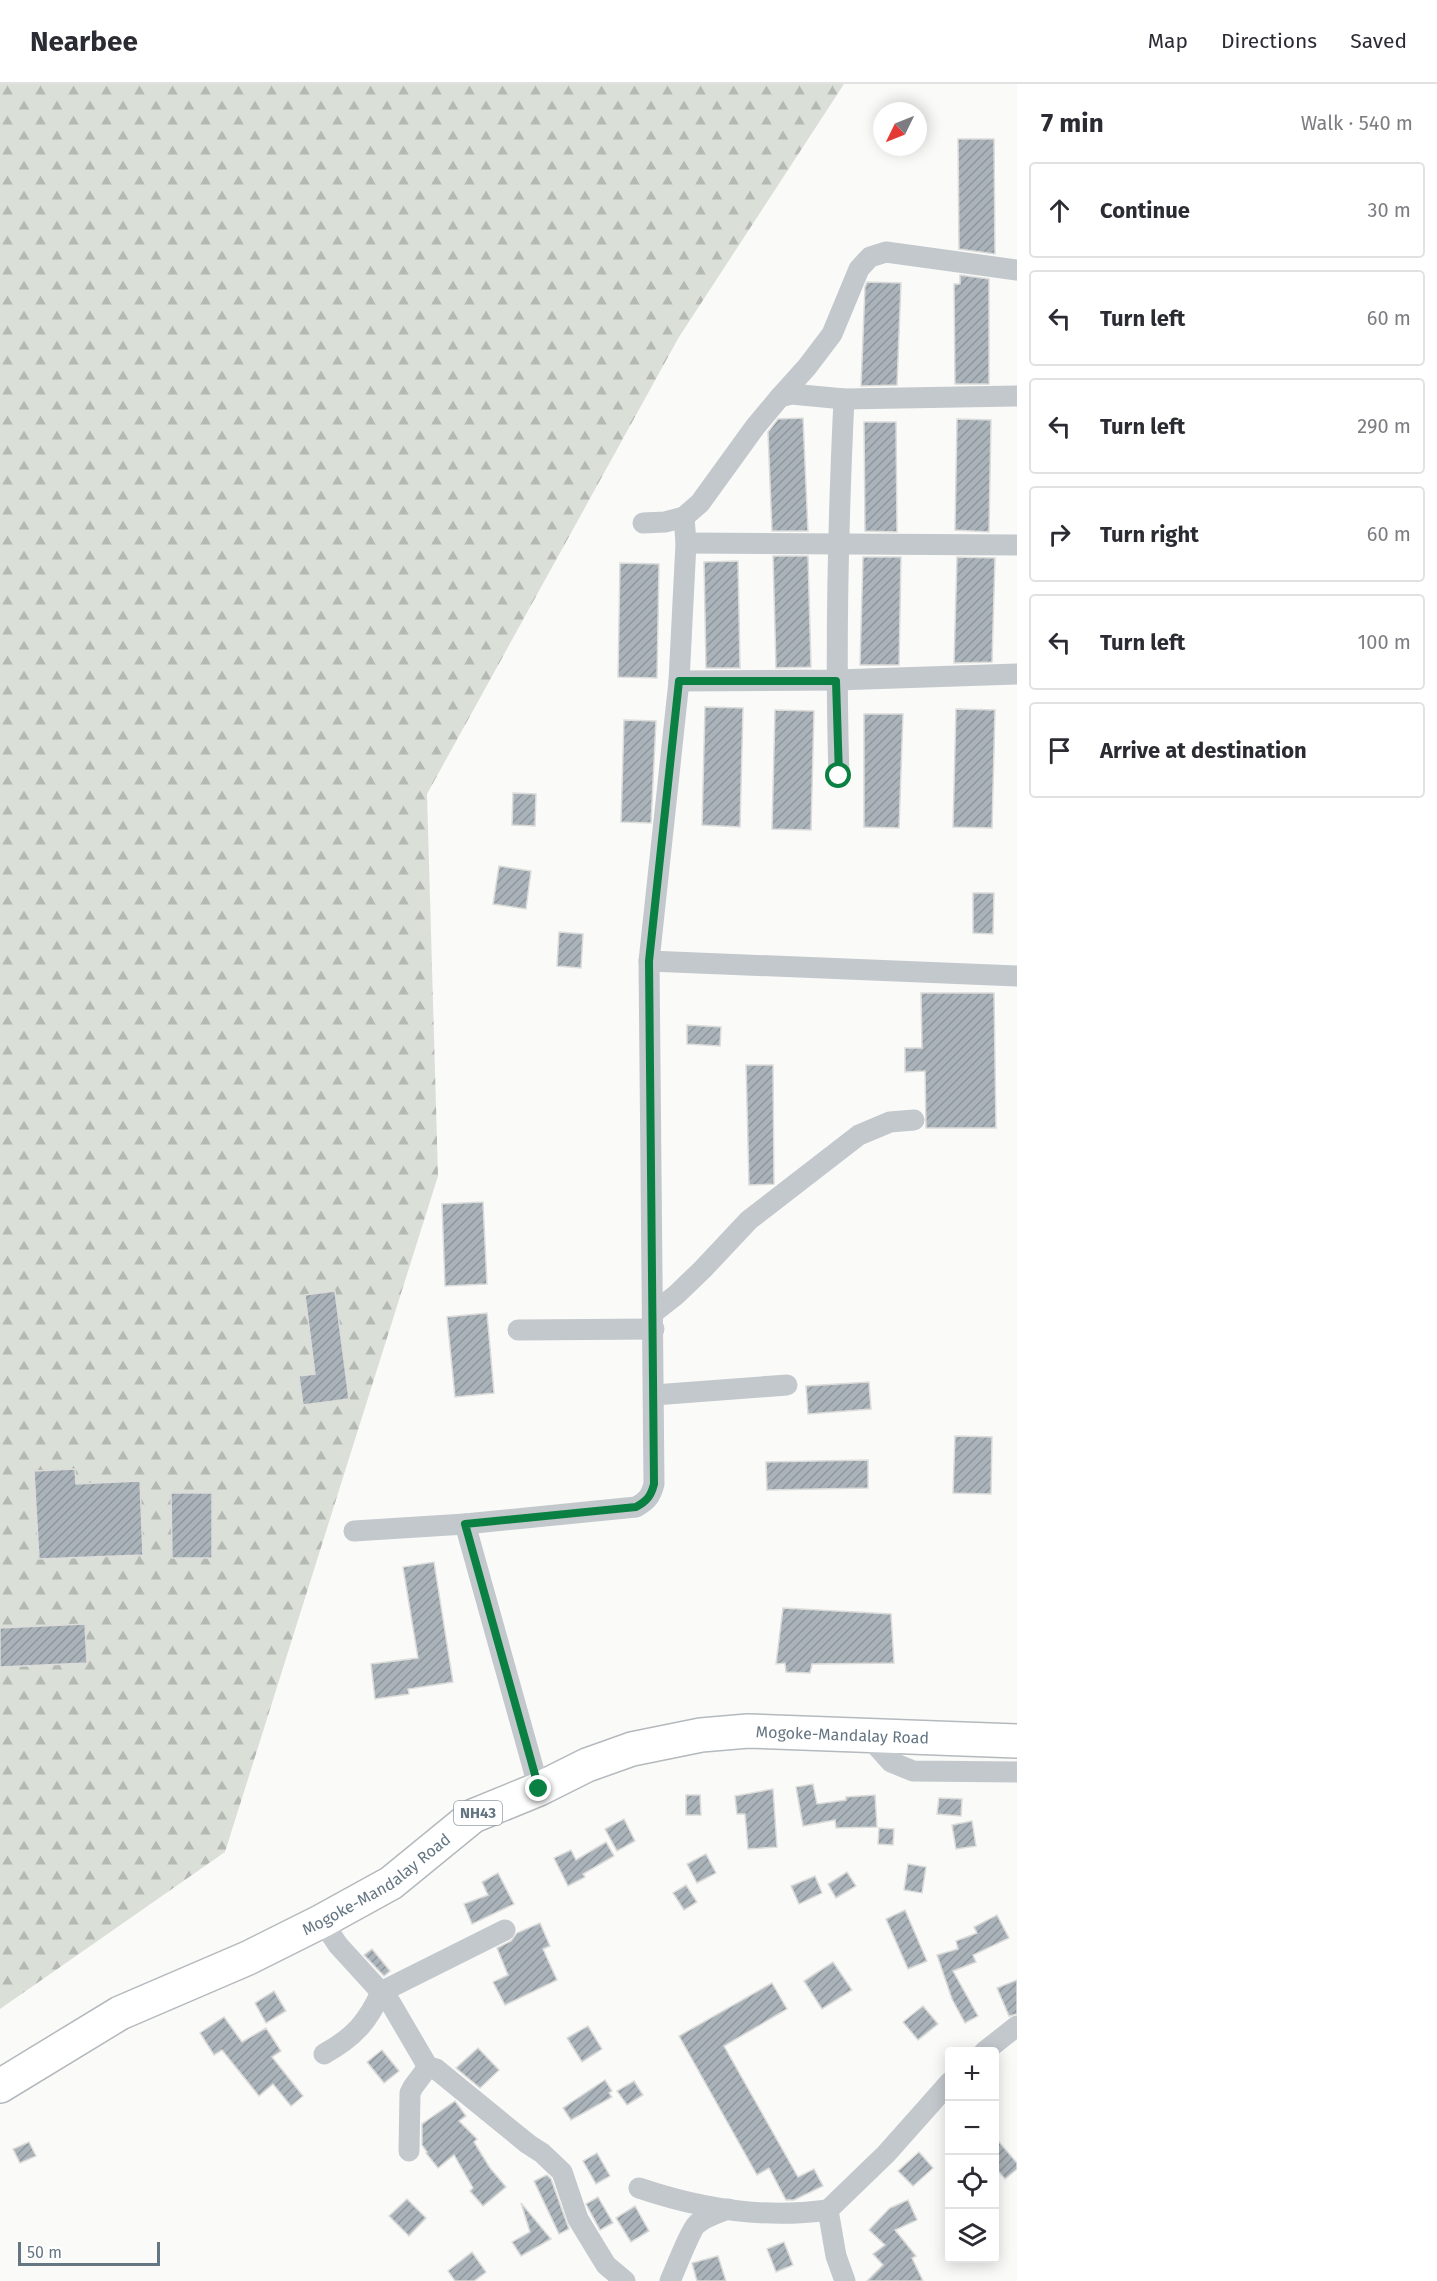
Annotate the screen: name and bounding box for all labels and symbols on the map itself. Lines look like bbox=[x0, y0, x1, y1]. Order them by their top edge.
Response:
north arrow bbox=[873, 102, 927, 156]
route start bbox=[825, 762, 851, 788]
street label: Mogoke-Mandalay Road bbox=[755, 1722, 929, 1748]
route end bbox=[525, 1775, 551, 1801]
road number: NH43 bbox=[454, 1801, 502, 1825]
street label: Mogoke-Mandalay Road bbox=[299, 1830, 454, 1939]
scale bar bbox=[18, 2239, 160, 2266]

